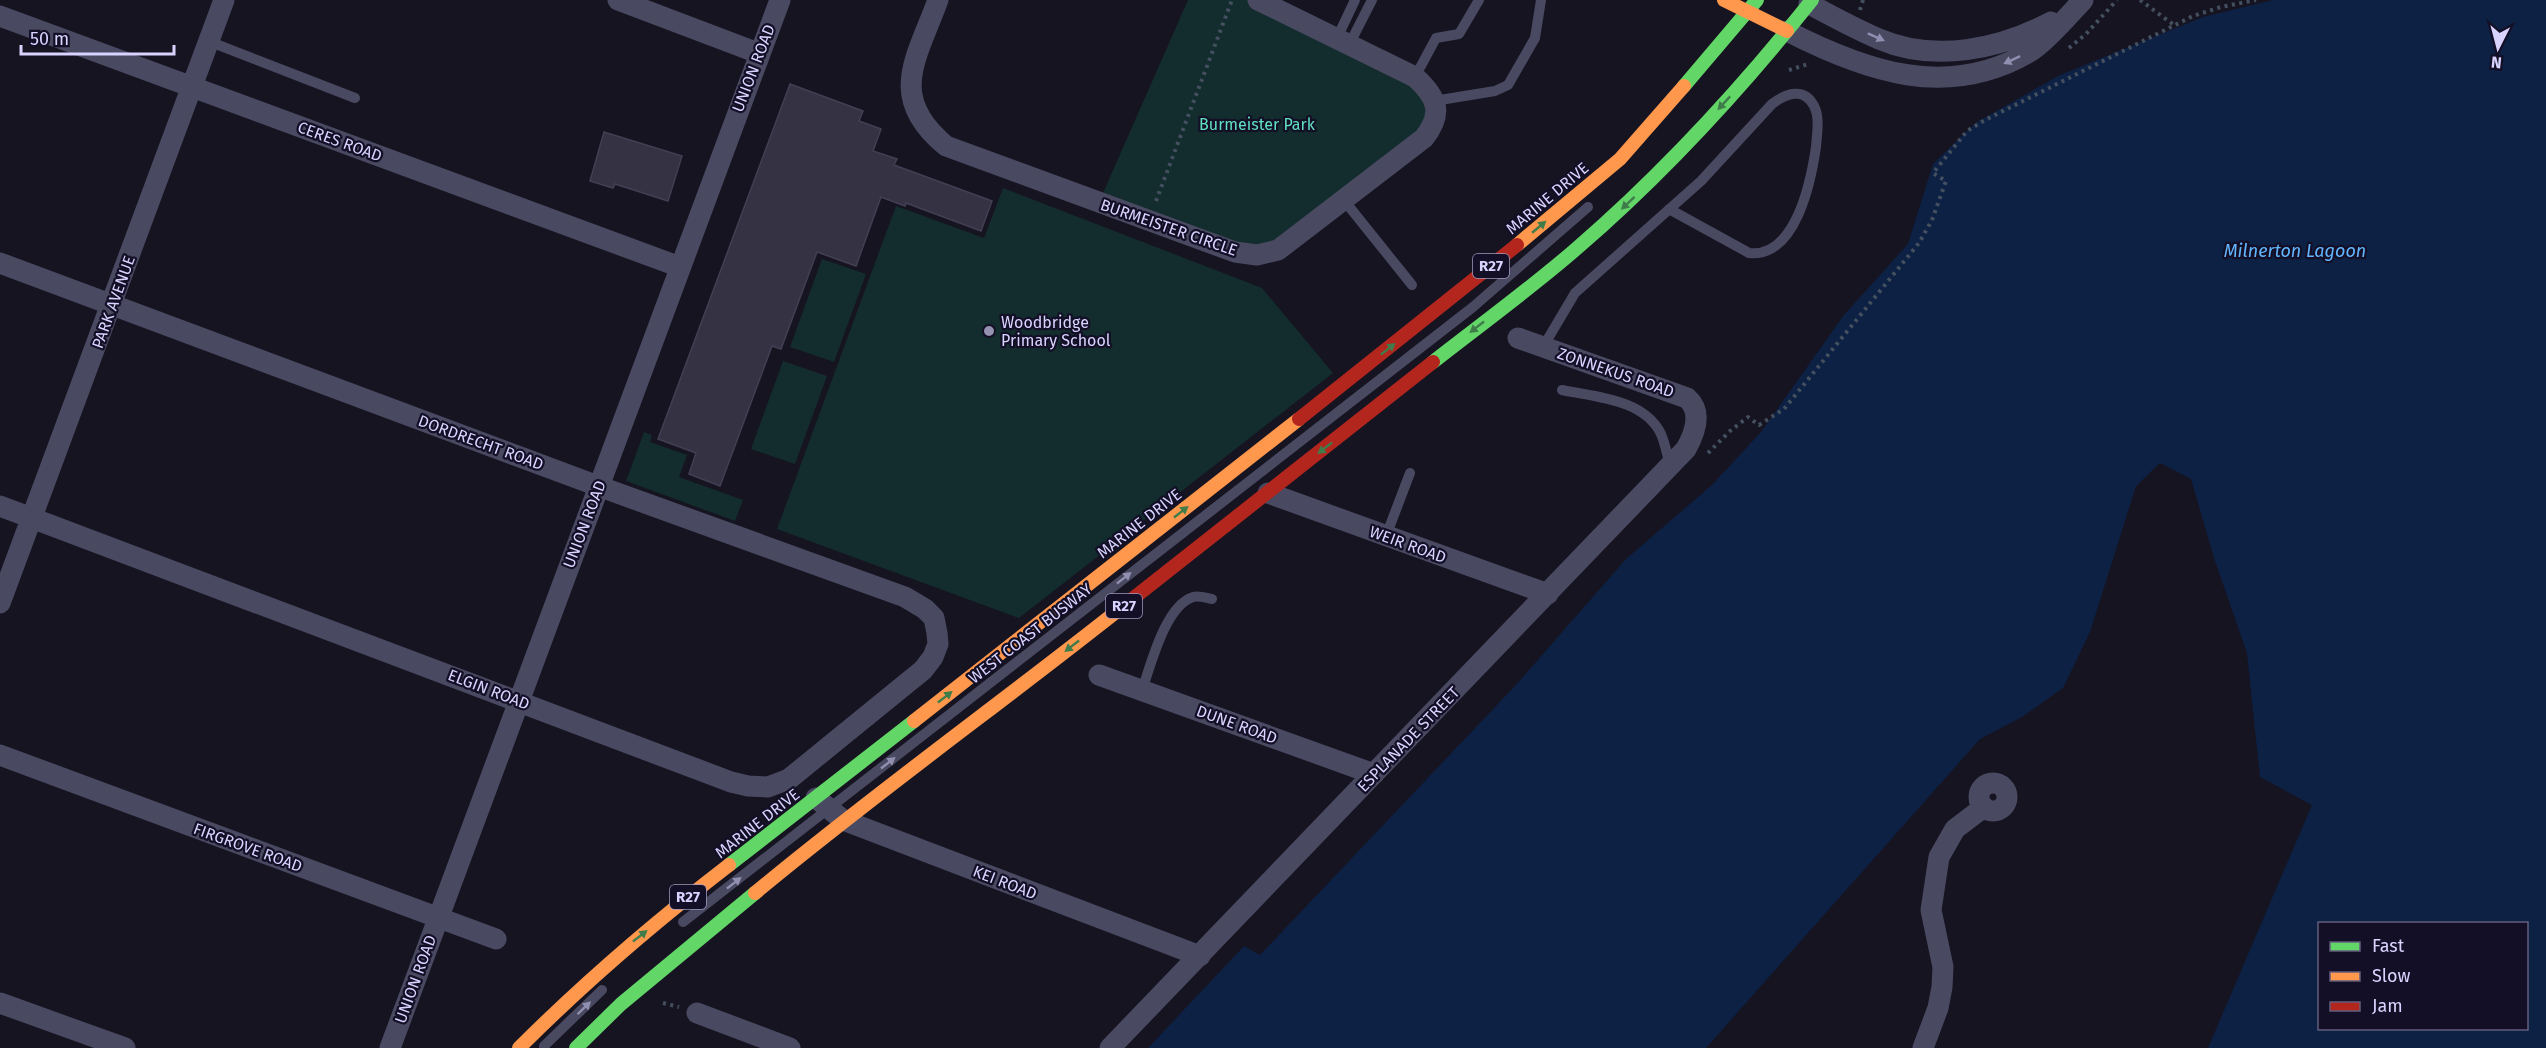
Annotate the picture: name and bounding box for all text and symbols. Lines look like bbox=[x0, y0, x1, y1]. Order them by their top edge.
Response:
scale bar bbox=[21, 18, 174, 56]
north arrow bbox=[2468, 18, 2528, 78]
street label: UNION ROAD bbox=[728, 22, 779, 115]
text: 50 m bbox=[30, 28, 69, 50]
one-way arrow bbox=[1868, 33, 1885, 42]
text: N bbox=[2490, 52, 2503, 72]
one-way arrow bbox=[2003, 56, 2021, 65]
one-way arrow bbox=[1717, 95, 1731, 110]
park label: Burmeister Park bbox=[1199, 115, 1316, 134]
street label: CERES ROAD bbox=[295, 117, 385, 166]
street label: MARINE DRIVE bbox=[1502, 158, 1592, 238]
street label: BURMEISTER CIRCLE bbox=[1098, 195, 1240, 260]
one-way arrow bbox=[1621, 195, 1635, 209]
one-way arrow bbox=[1531, 220, 1547, 233]
water label: Milnerton Lagoon bbox=[2224, 240, 2366, 262]
street label: PARK AVENUE bbox=[88, 253, 139, 351]
road number: R27 bbox=[1473, 254, 1509, 278]
place label: Woodbridge Primary School bbox=[1001, 313, 1111, 350]
one-way arrow bbox=[1470, 320, 1485, 332]
marker: Woodbridge Primary School bbox=[982, 324, 996, 338]
one-way arrow bbox=[1380, 344, 1395, 356]
street label: ZONNEKUS ROAD bbox=[1555, 344, 1677, 401]
street label: DORDRECHT ROAD bbox=[416, 411, 546, 474]
one-way arrow bbox=[1318, 441, 1333, 454]
street label: UNION ROAD bbox=[559, 478, 610, 571]
street label: MARINE DRIVE bbox=[1093, 485, 1185, 562]
one-way arrow bbox=[1173, 506, 1188, 518]
street label: WEIR ROAD bbox=[1367, 522, 1449, 567]
one-way arrow bbox=[1116, 573, 1131, 585]
street label: WEST COAST BUSWAY bbox=[965, 579, 1096, 687]
road number: R27 bbox=[1106, 594, 1142, 618]
one-way arrow bbox=[1065, 640, 1080, 652]
street label: ELGIN ROAD bbox=[445, 665, 532, 714]
street label: ESPLANADE STREET bbox=[1353, 682, 1464, 796]
one-way arrow bbox=[937, 691, 952, 703]
street label: DUNE ROAD bbox=[1194, 701, 1280, 748]
one-way arrow bbox=[880, 758, 895, 770]
street label: MARINE DRIVE bbox=[711, 785, 803, 862]
street label: FIRGROVE ROAD bbox=[191, 819, 305, 876]
street label: KEI ROAD bbox=[970, 862, 1039, 903]
one-way arrow bbox=[725, 877, 741, 889]
road number: R27 bbox=[670, 885, 706, 909]
legend bbox=[2318, 922, 2528, 1030]
one-way arrow bbox=[633, 930, 648, 942]
street label: UNION ROAD bbox=[391, 933, 440, 1026]
text: Fast bbox=[2372, 935, 2405, 957]
text: Slow bbox=[2372, 965, 2411, 987]
text: Jam bbox=[2372, 995, 2403, 1017]
one-way arrow bbox=[576, 1001, 590, 1015]

